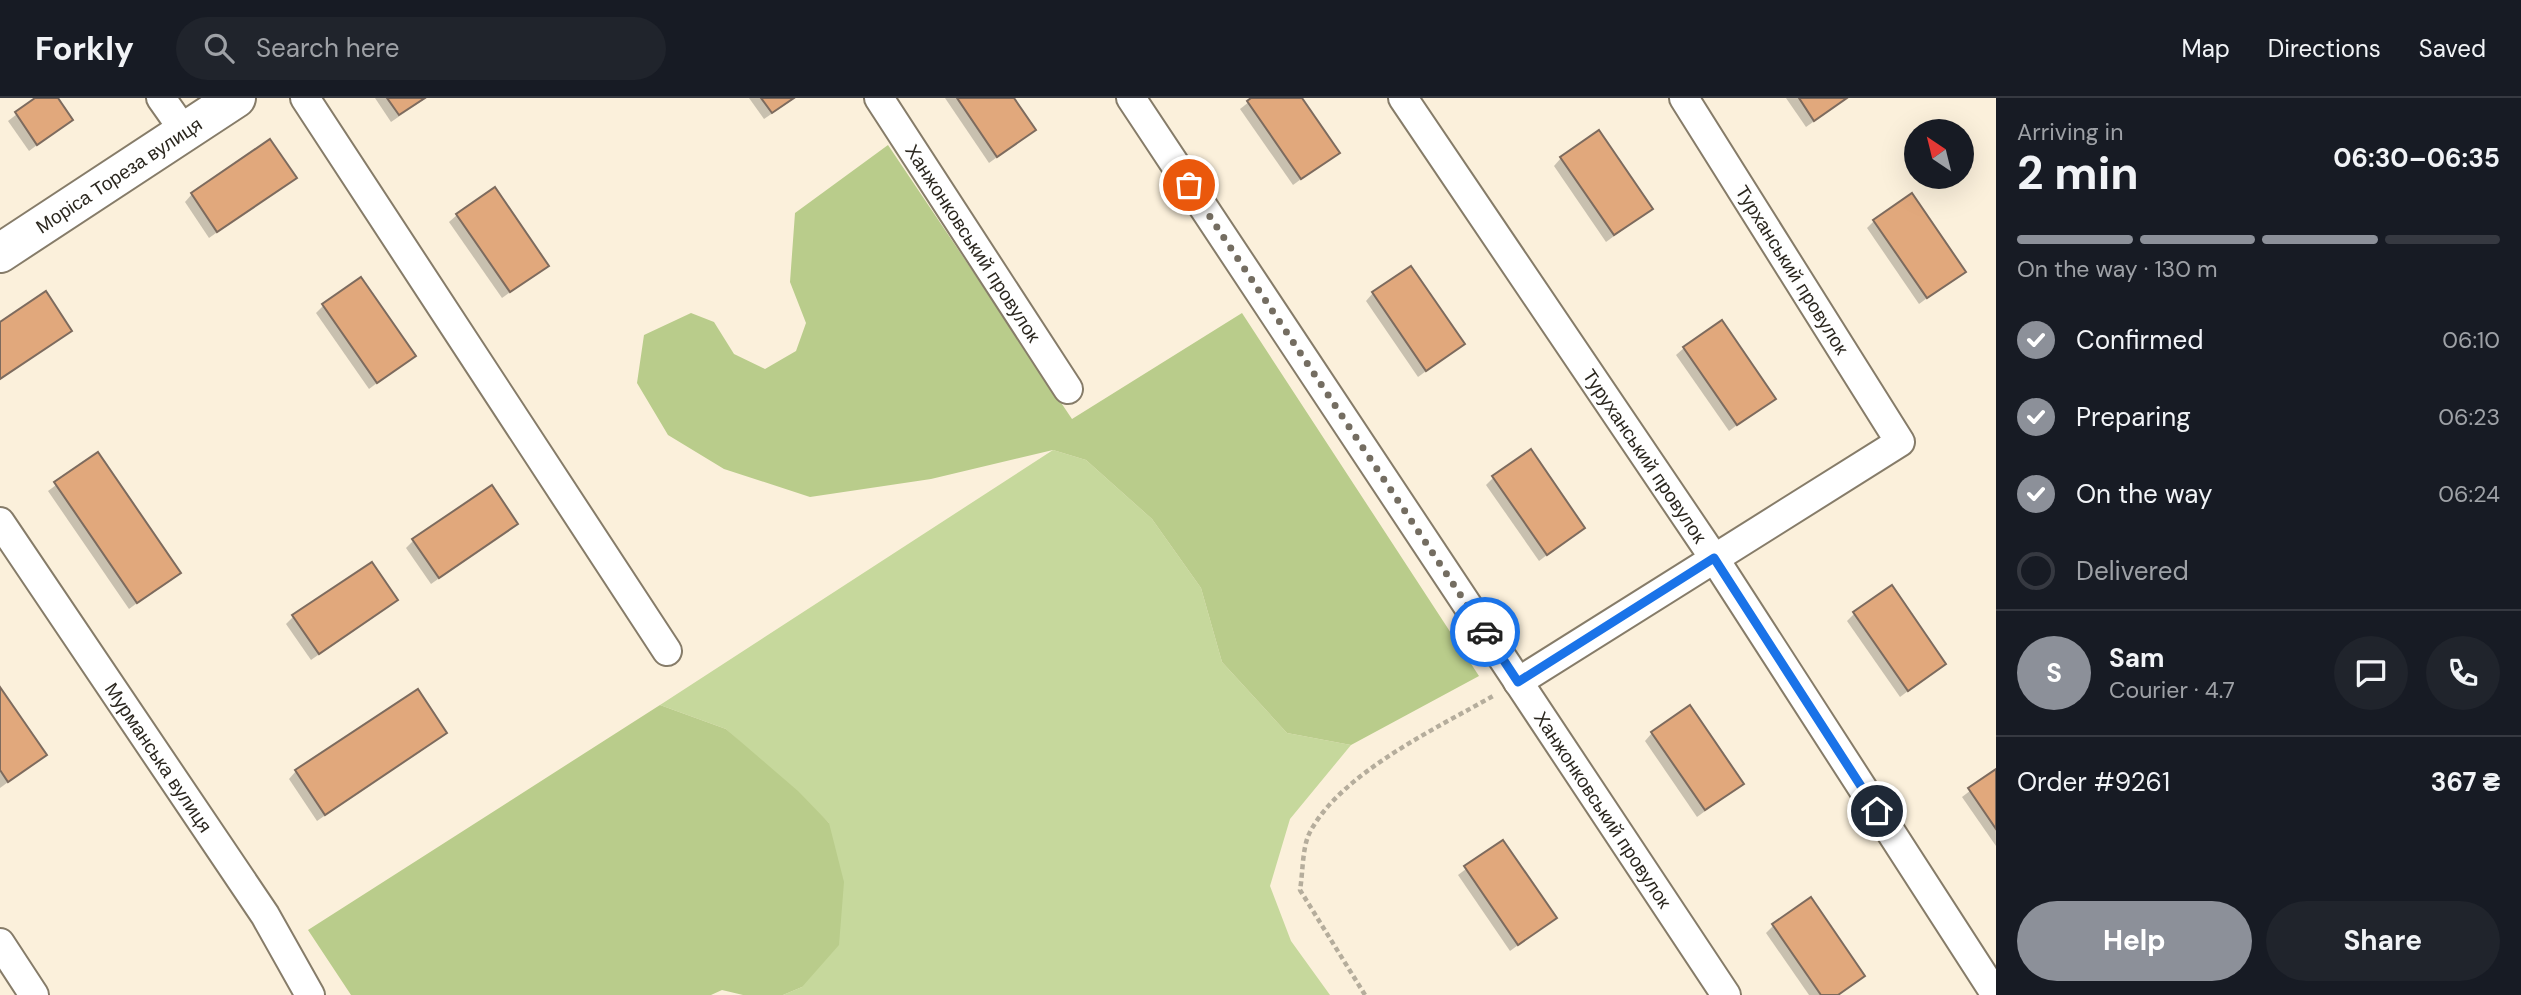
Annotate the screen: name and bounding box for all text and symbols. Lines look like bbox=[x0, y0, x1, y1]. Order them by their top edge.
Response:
search box bbox=[176, 17, 666, 80]
text: Forkly bbox=[35, 27, 134, 70]
icon: search bbox=[200, 29, 238, 67]
text: Search here bbox=[256, 31, 399, 65]
text: Map bbox=[2182, 33, 2230, 64]
text: Directions bbox=[2268, 33, 2381, 64]
text: Saved bbox=[2419, 33, 2486, 64]
street label: Моріса Тореза вулиця bbox=[31, 111, 207, 239]
text: Arriving in bbox=[2017, 117, 2123, 147]
north arrow bbox=[1904, 119, 1974, 189]
map controls bbox=[1904, 119, 1974, 189]
street label: Ханжонковський провулок bbox=[900, 139, 1047, 347]
text: 06:30–06:35 bbox=[2333, 141, 2500, 175]
text: 2 min bbox=[2017, 143, 2139, 203]
pin bbox=[1159, 155, 1219, 215]
icon: bag bbox=[1170, 166, 1208, 204]
street label: Турханський провулок bbox=[1730, 181, 1855, 360]
text: On the way · 130 m bbox=[2017, 254, 2218, 284]
icon: check bbox=[2017, 321, 2055, 359]
text: Confirmed bbox=[2076, 323, 2203, 357]
text: 06:10 bbox=[2442, 325, 2500, 355]
street label: Туруханський провулок bbox=[1577, 364, 1713, 548]
icon: check bbox=[2017, 398, 2055, 436]
text: Preparing bbox=[2076, 400, 2191, 434]
text: 06:23 bbox=[2438, 402, 2500, 432]
icon: check bbox=[2017, 475, 2055, 513]
text: On the way bbox=[2076, 477, 2212, 511]
text: 06:24 bbox=[2438, 479, 2500, 509]
text: Delivered bbox=[2076, 554, 2189, 588]
courier bbox=[1450, 597, 1520, 667]
icon: car bbox=[1466, 613, 1504, 651]
button: chat bbox=[2334, 636, 2408, 710]
button: phone bbox=[2426, 636, 2500, 710]
text: Sam bbox=[2109, 641, 2164, 675]
text: S bbox=[2046, 656, 2062, 690]
text: Courier · 4.7 bbox=[2109, 675, 2235, 705]
street label: Мурманська вулиця bbox=[99, 678, 218, 837]
street label: Ханжонковський провулок bbox=[1529, 706, 1678, 913]
text: Order #9261 bbox=[2017, 765, 2170, 799]
text: 367 ₴ bbox=[2431, 765, 2500, 799]
pin bbox=[1847, 781, 1907, 841]
icon: home bbox=[1858, 792, 1896, 830]
button: Help bbox=[2017, 901, 2252, 981]
button: Share bbox=[2266, 901, 2500, 981]

